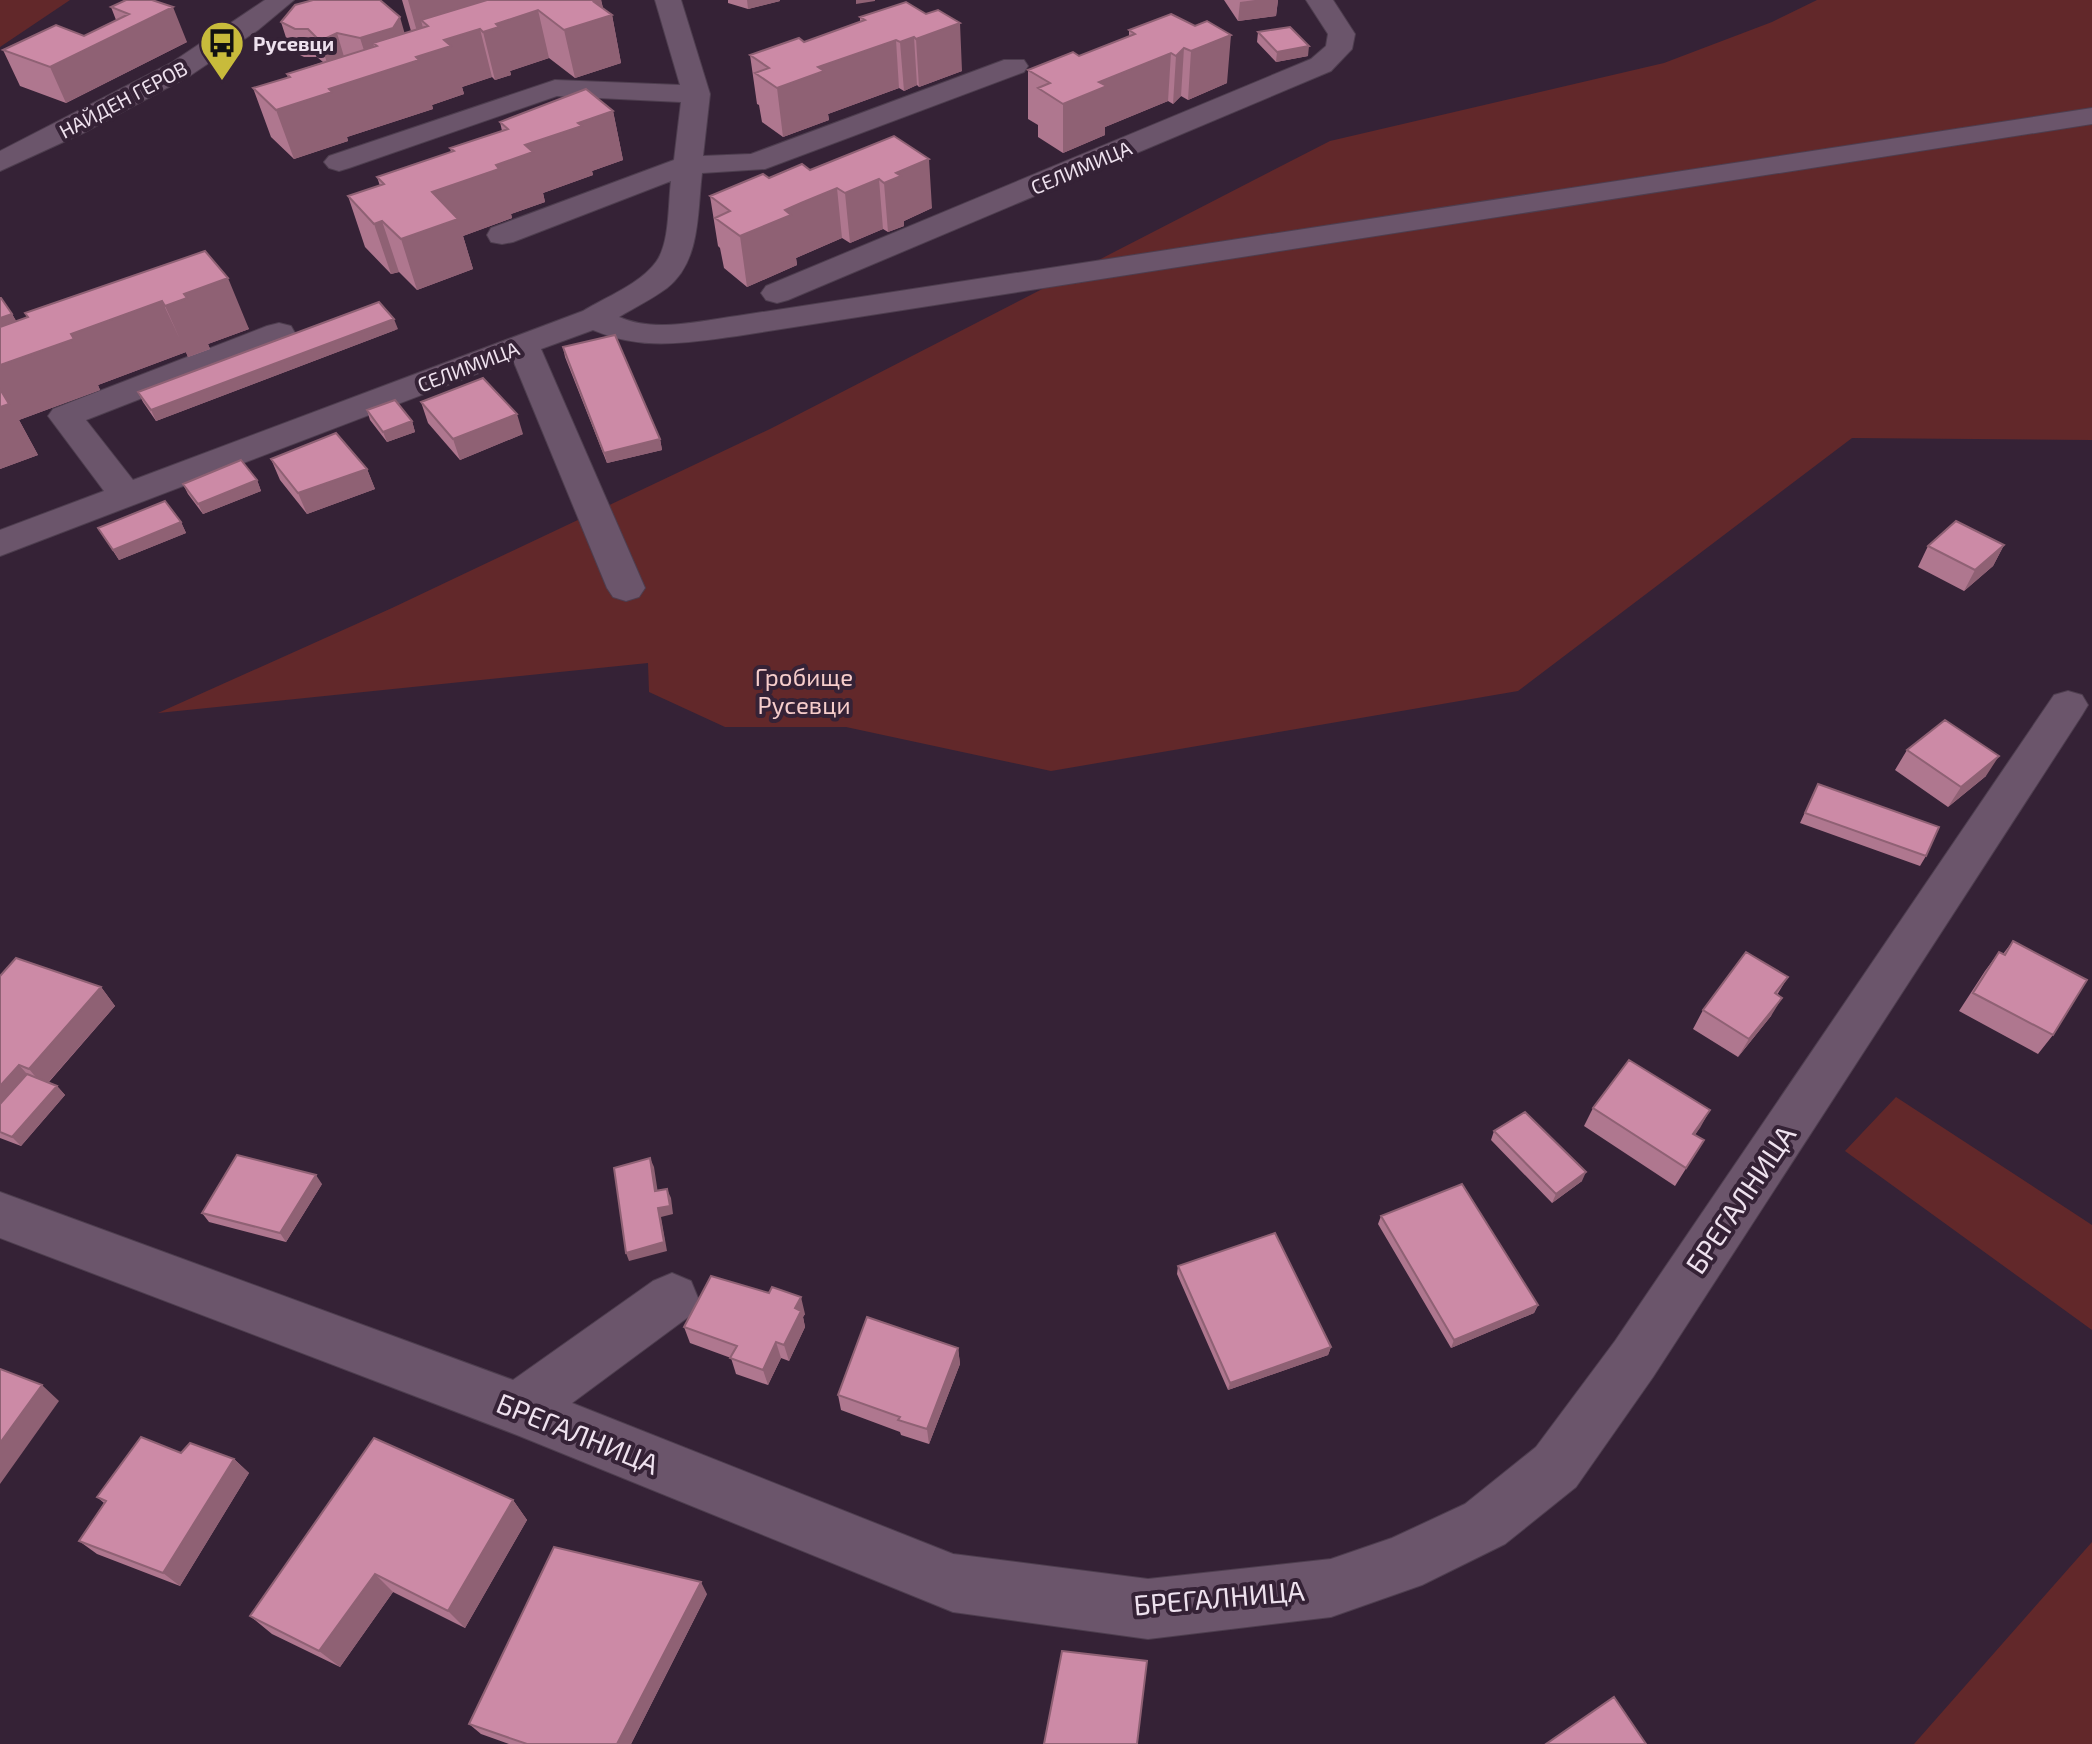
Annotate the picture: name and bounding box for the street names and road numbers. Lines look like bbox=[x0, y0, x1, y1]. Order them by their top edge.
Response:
street label: НАЙДЕН ГЕРОВ bbox=[55, 55, 191, 143]
street label: СЕЛИМИЦА bbox=[1027, 135, 1135, 199]
street label: СЕЛИМИЦА bbox=[414, 335, 523, 396]
street label: БРЕГАЛНИЦА bbox=[1678, 1118, 1802, 1280]
street label: БРЕГАЛНИЦА bbox=[492, 1385, 664, 1481]
street label: БРЕГАЛНИЦА bbox=[1132, 1573, 1307, 1621]

